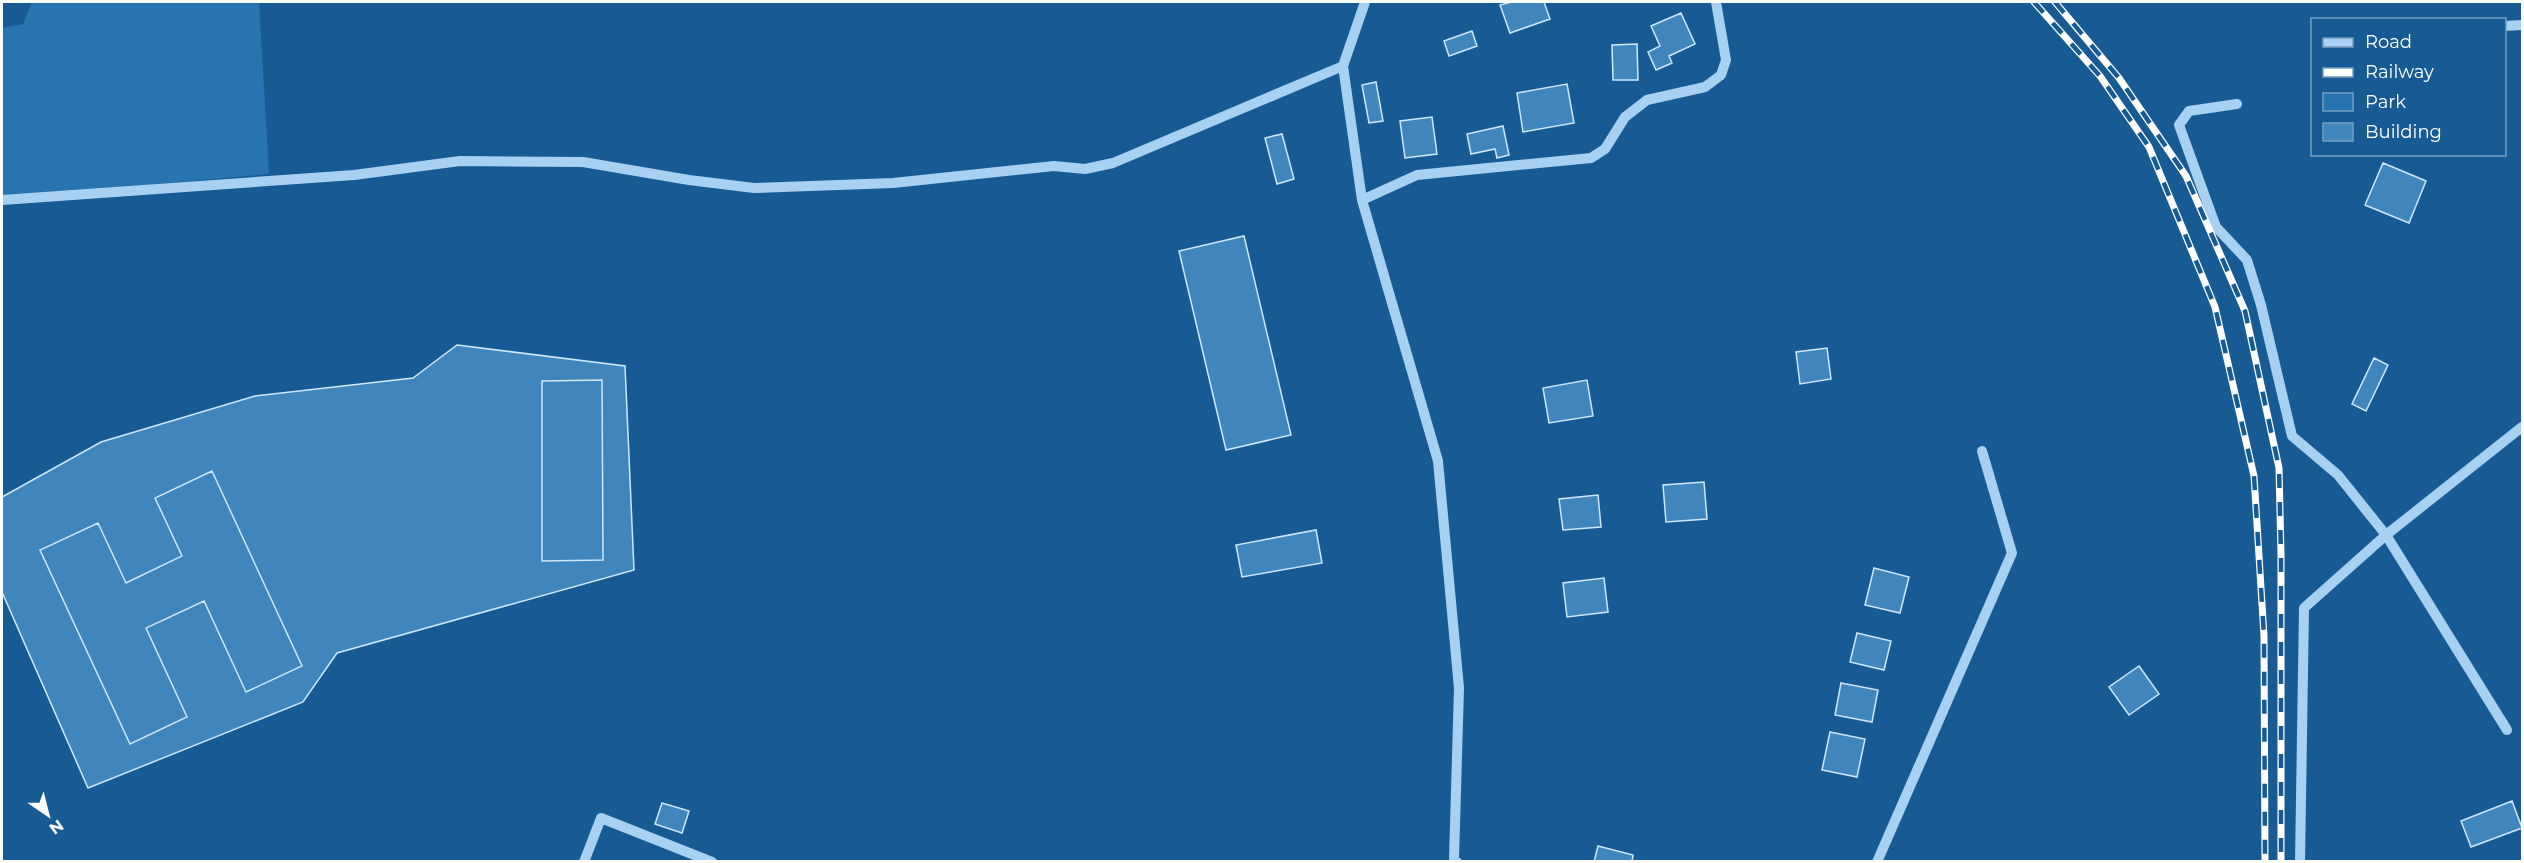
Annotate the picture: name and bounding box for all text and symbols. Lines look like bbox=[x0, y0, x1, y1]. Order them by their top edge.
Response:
legend bbox=[2311, 18, 2506, 156]
text: Road bbox=[2365, 31, 2412, 53]
text: Railway bbox=[2365, 61, 2434, 83]
text: Park bbox=[2365, 91, 2406, 113]
text: Building bbox=[2365, 121, 2442, 143]
north arrow bbox=[18, 785, 78, 845]
text: N bbox=[46, 815, 67, 838]

